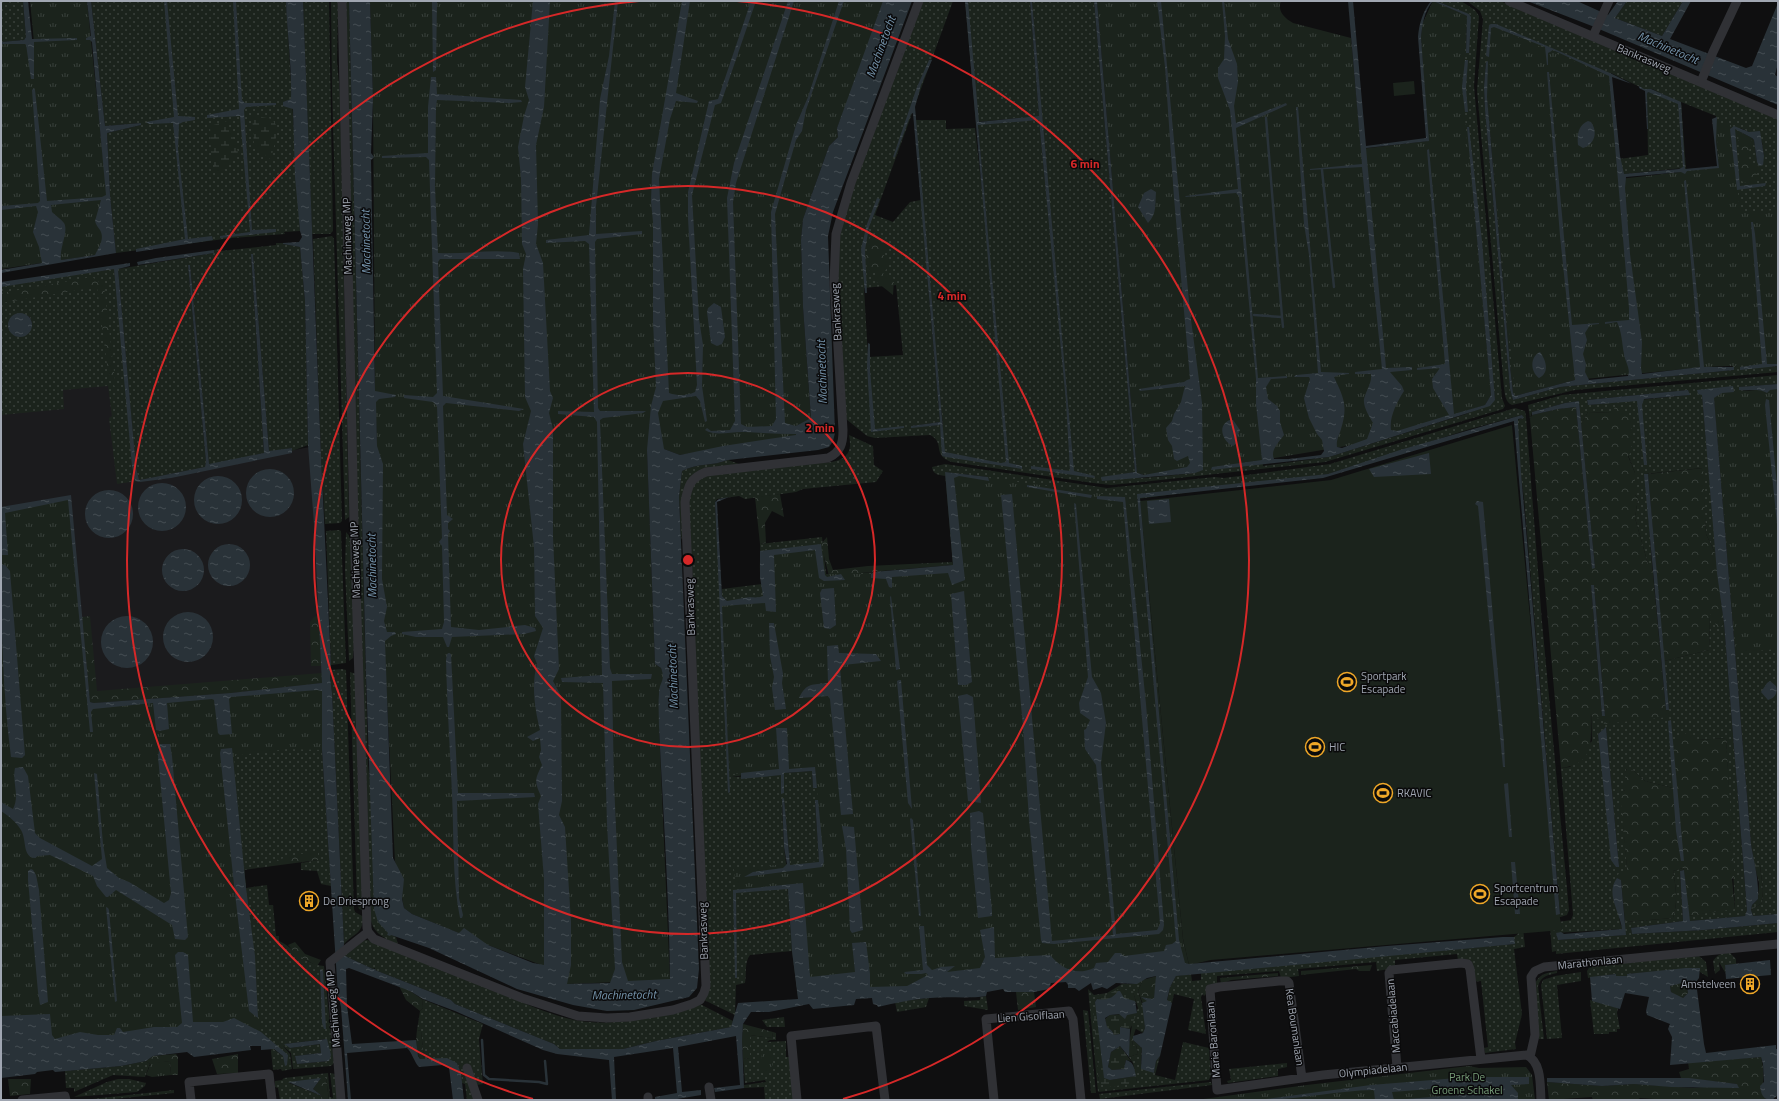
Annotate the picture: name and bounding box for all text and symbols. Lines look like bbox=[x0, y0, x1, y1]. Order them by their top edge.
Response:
water label: Machinetocht bbox=[861, 12, 901, 80]
water label: Machinetocht bbox=[1635, 26, 1703, 69]
street label: Bankrasweg bbox=[1614, 39, 1674, 77]
text: 6 min bbox=[1070, 154, 1100, 173]
street label: Machineweg MP bbox=[338, 197, 356, 275]
water label: Machinetocht bbox=[355, 208, 376, 274]
street label: Bankrasweg bbox=[826, 283, 845, 341]
text: 4 min bbox=[937, 286, 967, 305]
water label: Machinetocht bbox=[811, 338, 832, 405]
text: 2 min bbox=[805, 418, 835, 437]
street label: Machineweg MP bbox=[346, 521, 364, 599]
water label: Machinetocht bbox=[361, 532, 382, 598]
centre of rings bbox=[681, 553, 695, 567]
street label: Bankrasweg bbox=[681, 578, 699, 636]
water label: Machinetocht bbox=[662, 643, 683, 710]
place label: Sportpark Escapade bbox=[1361, 668, 1407, 697]
sports icon: Sportpark Escapade bbox=[1336, 671, 1358, 693]
sports icon: HIC bbox=[1304, 736, 1326, 758]
place label: HIC bbox=[1329, 739, 1345, 755]
sports icon: RKAVIC bbox=[1372, 782, 1394, 804]
place label: RKAVIC bbox=[1397, 785, 1431, 801]
place label: Sportcentrum Escapade bbox=[1494, 880, 1558, 909]
sports icon: Sportcentrum Escapade bbox=[1469, 883, 1491, 905]
building icon: De Driesprong bbox=[298, 890, 320, 912]
place label: De Driesprong bbox=[323, 893, 389, 909]
street label: Bankrasweg bbox=[694, 902, 712, 960]
street label: Marathonlaan bbox=[1557, 951, 1623, 973]
street label: Machineweg MP bbox=[322, 969, 344, 1048]
building icon: Amstelveen bbox=[1739, 973, 1761, 995]
place label: Amstelveen bbox=[1681, 976, 1736, 992]
street label: Maccabiadelaan bbox=[1382, 978, 1404, 1054]
water label: Machinetocht bbox=[592, 984, 658, 1005]
street label: Kea Boumanlaan bbox=[1282, 987, 1308, 1067]
street label: Marie Baronlaan bbox=[1202, 1001, 1224, 1079]
street label: Lien Gisolflaan bbox=[997, 1006, 1065, 1026]
street label: Olympiadelaan bbox=[1338, 1058, 1408, 1082]
park label: Park De Groene Schakel bbox=[1431, 1069, 1503, 1098]

